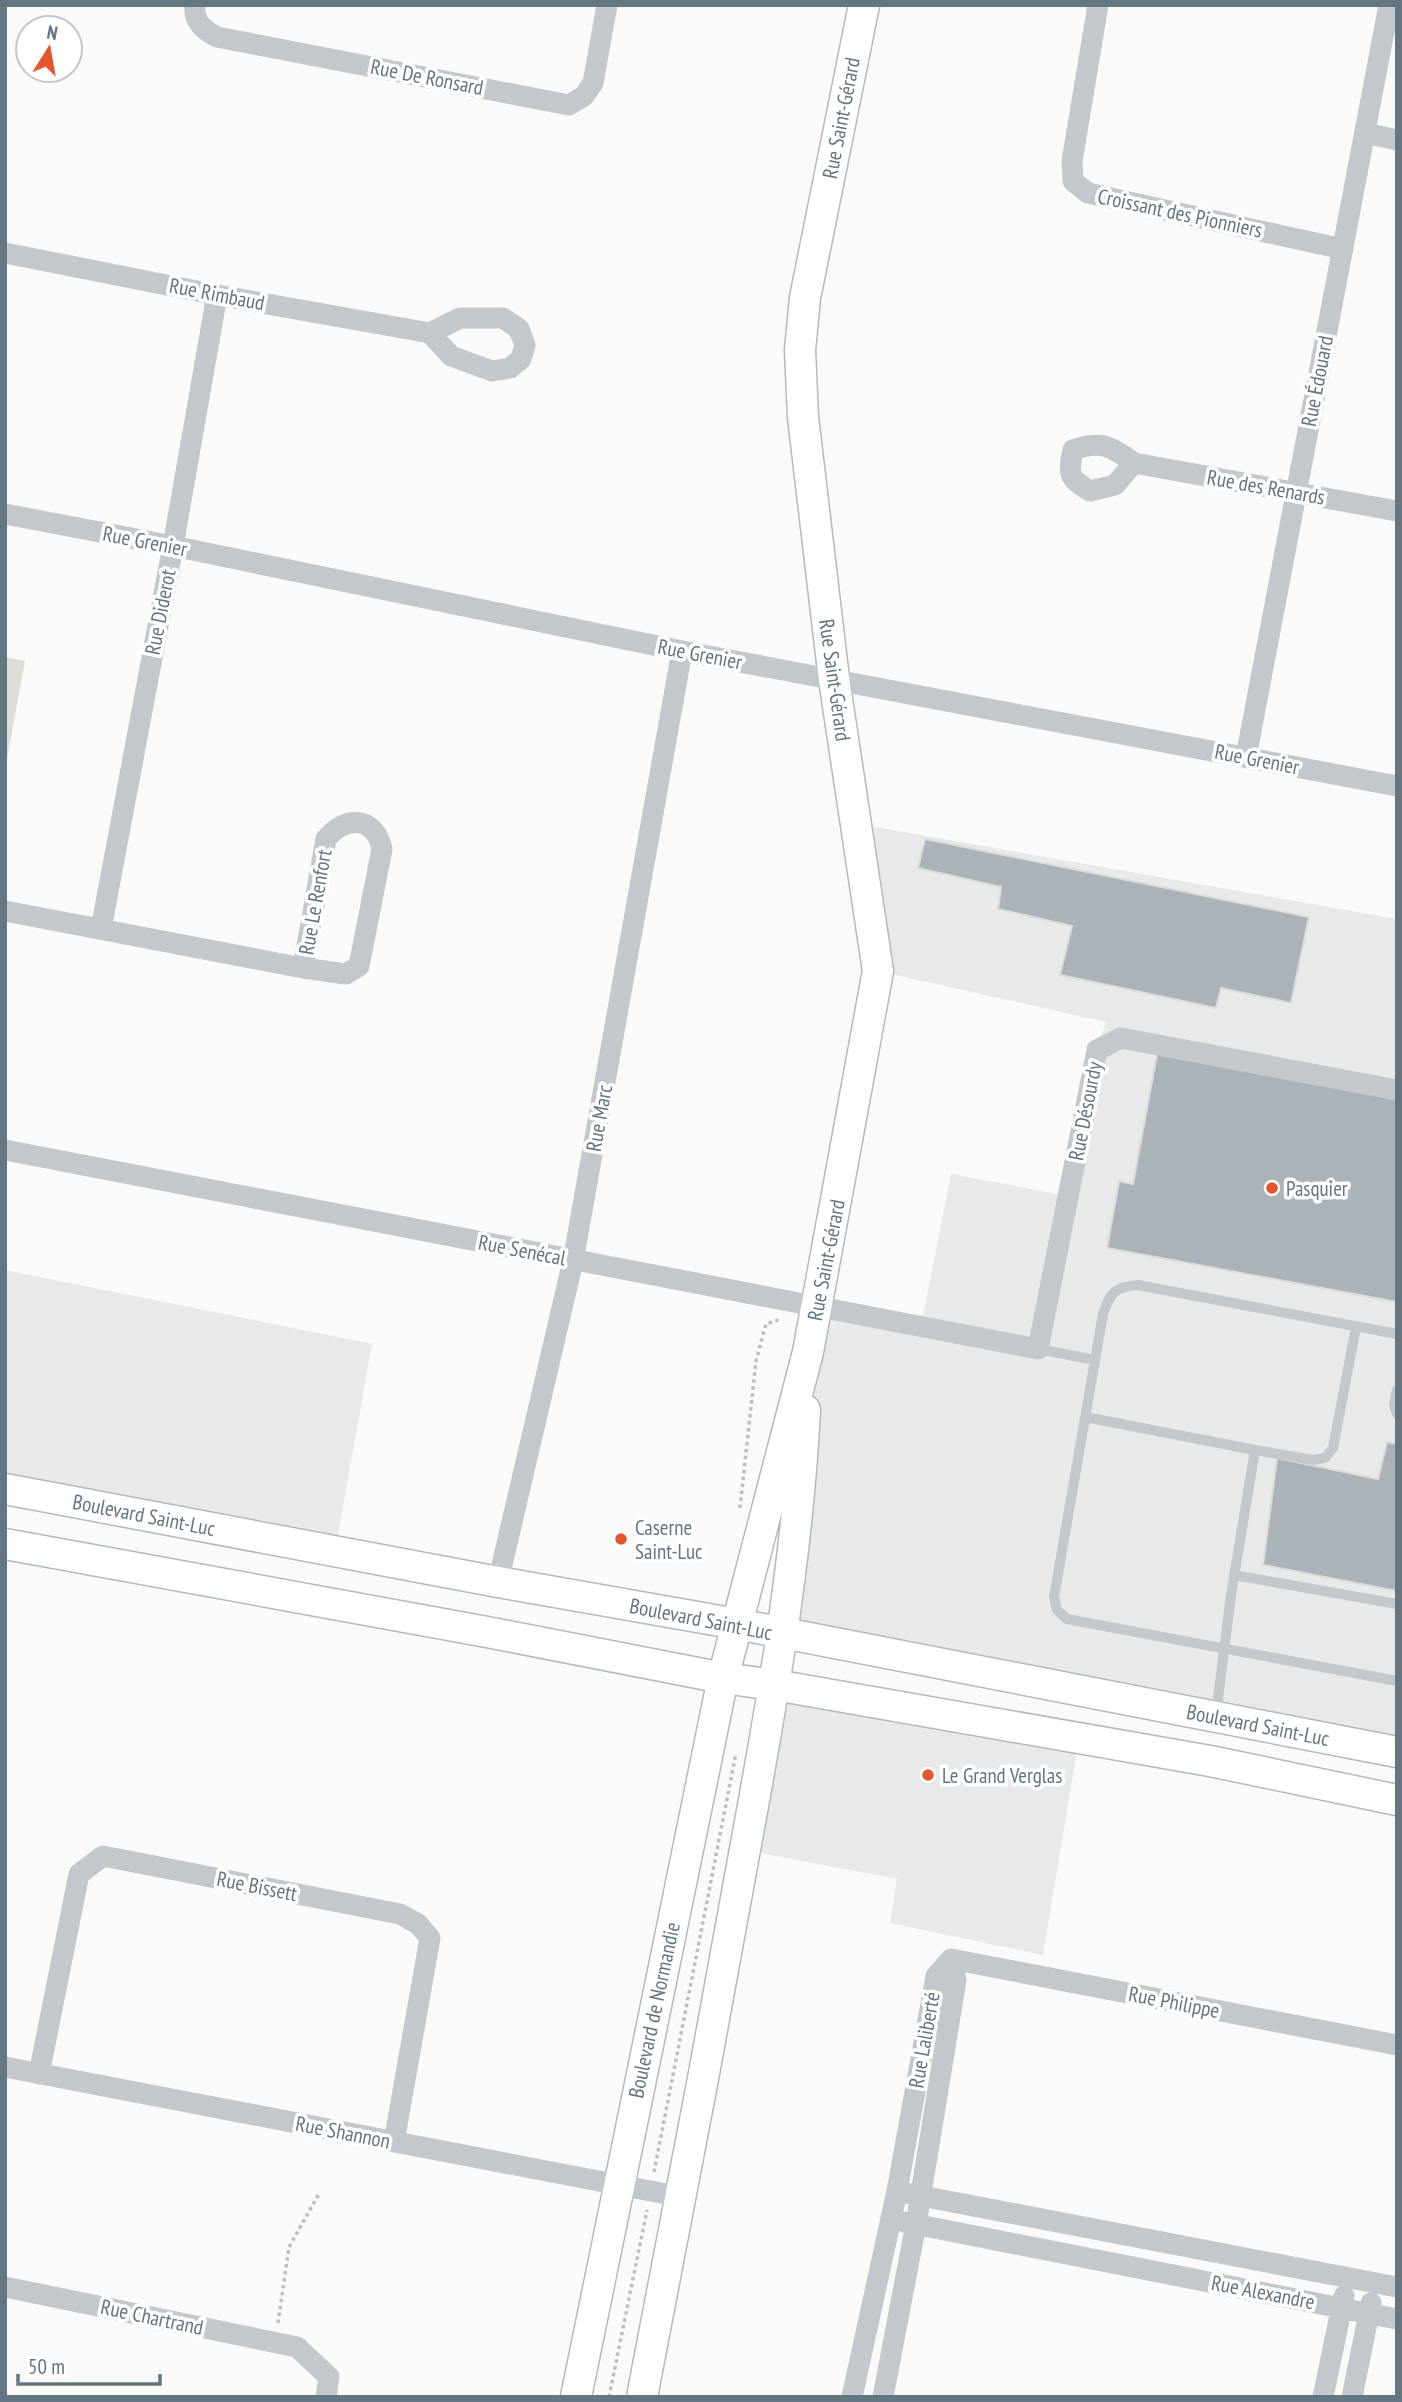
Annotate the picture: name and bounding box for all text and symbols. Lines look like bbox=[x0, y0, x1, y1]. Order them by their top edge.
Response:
north arrow bbox=[14, 14, 84, 84]
text: N bbox=[45, 20, 60, 45]
street label: Rue De Ronsard bbox=[368, 53, 486, 101]
street label: Rue Saint-Gérard bbox=[816, 55, 866, 181]
street label: Croissant des Pionniers bbox=[1095, 182, 1265, 244]
street label: Rue Rimbaud bbox=[167, 272, 267, 316]
street label: Rue Édouard bbox=[1295, 333, 1339, 429]
street label: Rue des Renards bbox=[1205, 463, 1327, 511]
street label: Rue Grenier bbox=[101, 520, 190, 562]
street label: Rue Diderot bbox=[139, 567, 182, 657]
street label: Rue Saint-Gérard bbox=[813, 617, 857, 743]
street label: Rue Grenier bbox=[656, 633, 745, 675]
street label: Rue Grenier bbox=[1213, 738, 1302, 780]
street label: Rue Le Renfort bbox=[292, 847, 338, 957]
street label: Rue Désourdy bbox=[1062, 1059, 1108, 1163]
street label: Rue Marc bbox=[580, 1082, 618, 1153]
place label: Pasquier bbox=[1286, 1175, 1348, 1202]
marker: Pasquier bbox=[1264, 1180, 1280, 1196]
street label: Rue Saint-Gérard bbox=[801, 1197, 851, 1323]
street label: Rue Senécal bbox=[476, 1228, 568, 1272]
street label: Boulevard Saint-Luc bbox=[70, 1488, 218, 1542]
place label: Caserne Saint-Luc bbox=[635, 1514, 703, 1565]
marker: Caserne Saint-Luc bbox=[613, 1531, 629, 1547]
street label: Boulevard Saint-Luc bbox=[627, 1592, 775, 1646]
street label: Boulevard Saint-Luc bbox=[1184, 1698, 1332, 1752]
place label: Le Grand Verglas bbox=[942, 1762, 1062, 1789]
marker: Le Grand Verglas bbox=[920, 1767, 936, 1783]
street label: Rue Bissett bbox=[215, 1865, 300, 1907]
street label: Boulevard de Normandie bbox=[622, 1920, 686, 2100]
street label: Rue Philippe bbox=[1126, 1980, 1222, 2024]
street label: Rue Laliberté bbox=[902, 1990, 946, 2090]
street label: Rue Shannon bbox=[293, 2110, 393, 2154]
street label: Rue Alexandre bbox=[1209, 2269, 1317, 2315]
street label: Rue Chartrand bbox=[98, 2293, 206, 2341]
scale bar bbox=[18, 2342, 159, 2386]
text: 50 m bbox=[28, 2353, 65, 2380]

